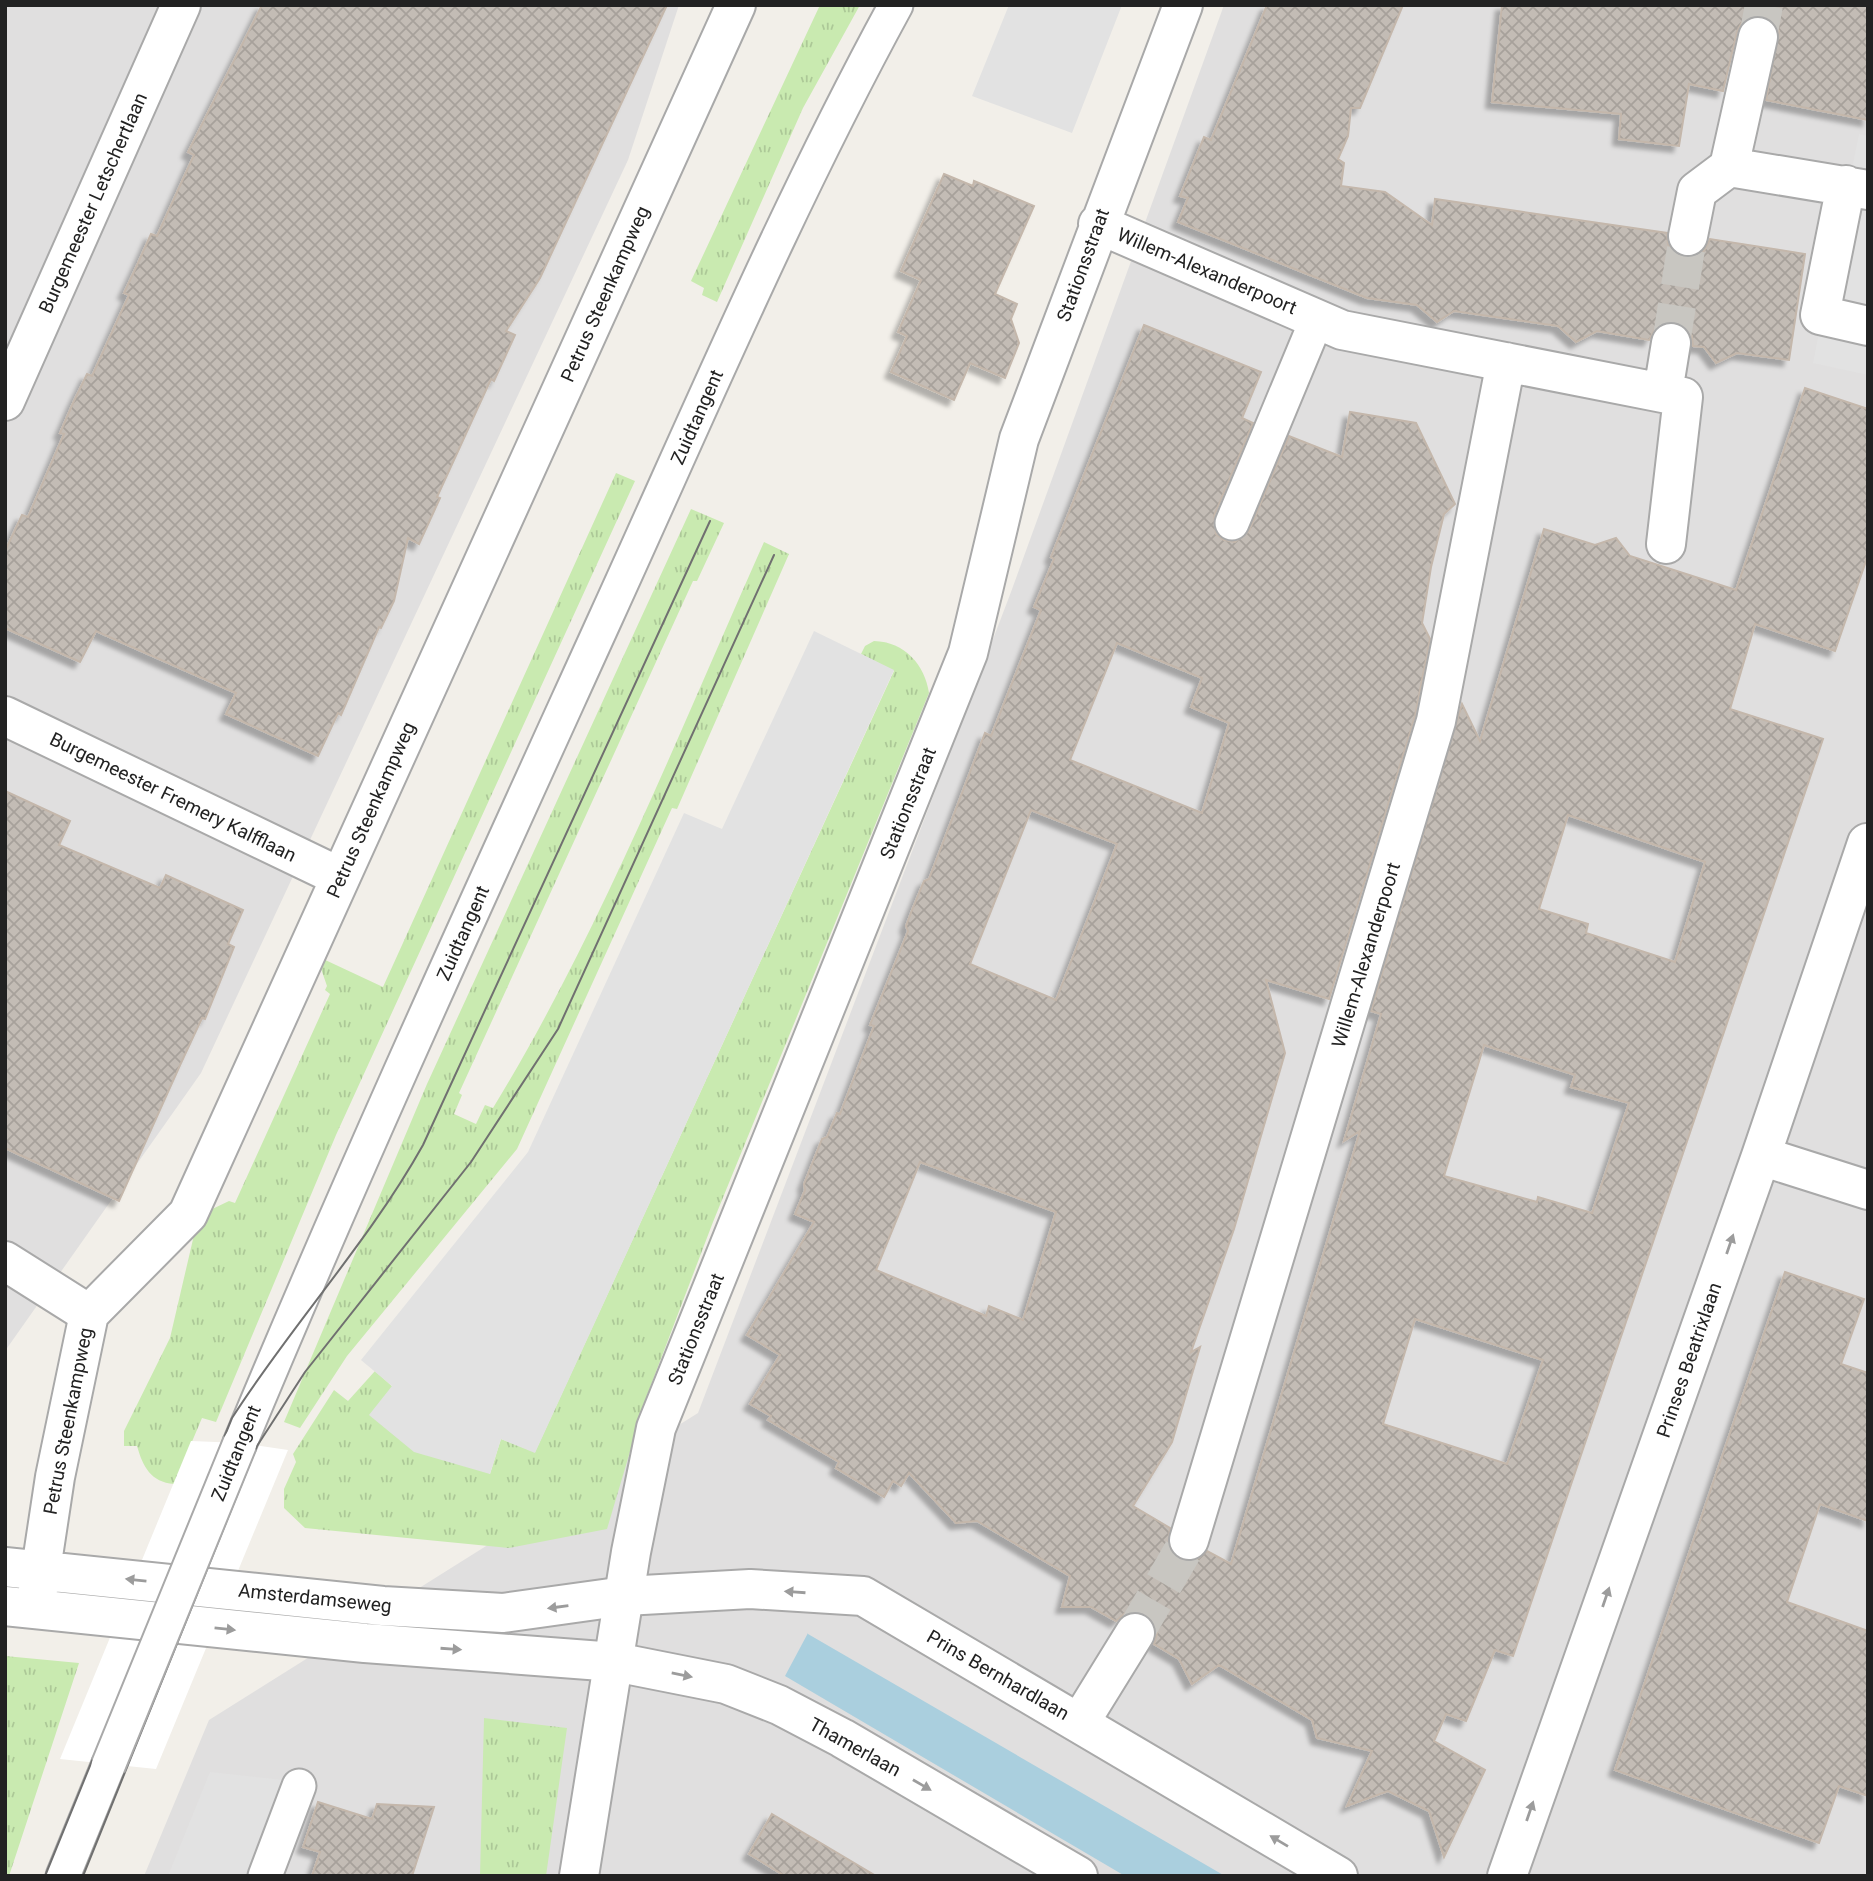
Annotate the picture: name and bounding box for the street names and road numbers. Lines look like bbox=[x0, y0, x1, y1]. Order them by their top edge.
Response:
street label: Burgemeester Letschertlaan bbox=[34, 89, 152, 317]
street label: Petrus Steenkampweg bbox=[556, 203, 654, 385]
street label: Stationsstraat bbox=[1052, 205, 1114, 325]
street label: Willem-Alexanderpoort bbox=[1114, 223, 1300, 319]
street label: Zuidtangent bbox=[666, 366, 728, 468]
street label: Petrus Steenkampweg bbox=[322, 719, 420, 901]
street label: Burgemeester Fremery Kalfflaan bbox=[46, 727, 300, 867]
street label: Stationsstraat bbox=[875, 744, 941, 862]
street label: Willem-Alexanderpoort bbox=[1327, 859, 1405, 1051]
street label: Zuidtangent bbox=[432, 882, 494, 984]
street label: Stationsstraat bbox=[663, 1270, 729, 1388]
street label: Prinses Beatrixlaan bbox=[1652, 1279, 1726, 1441]
street label: Petrus Steenkampweg bbox=[39, 1326, 97, 1516]
street label: Zuidtangent bbox=[206, 1402, 266, 1504]
street label: Amsterdamseweg bbox=[237, 1579, 393, 1617]
street label: Prins Bernhardlaan bbox=[923, 1625, 1073, 1725]
street label: Thamerlaan bbox=[805, 1712, 905, 1782]

